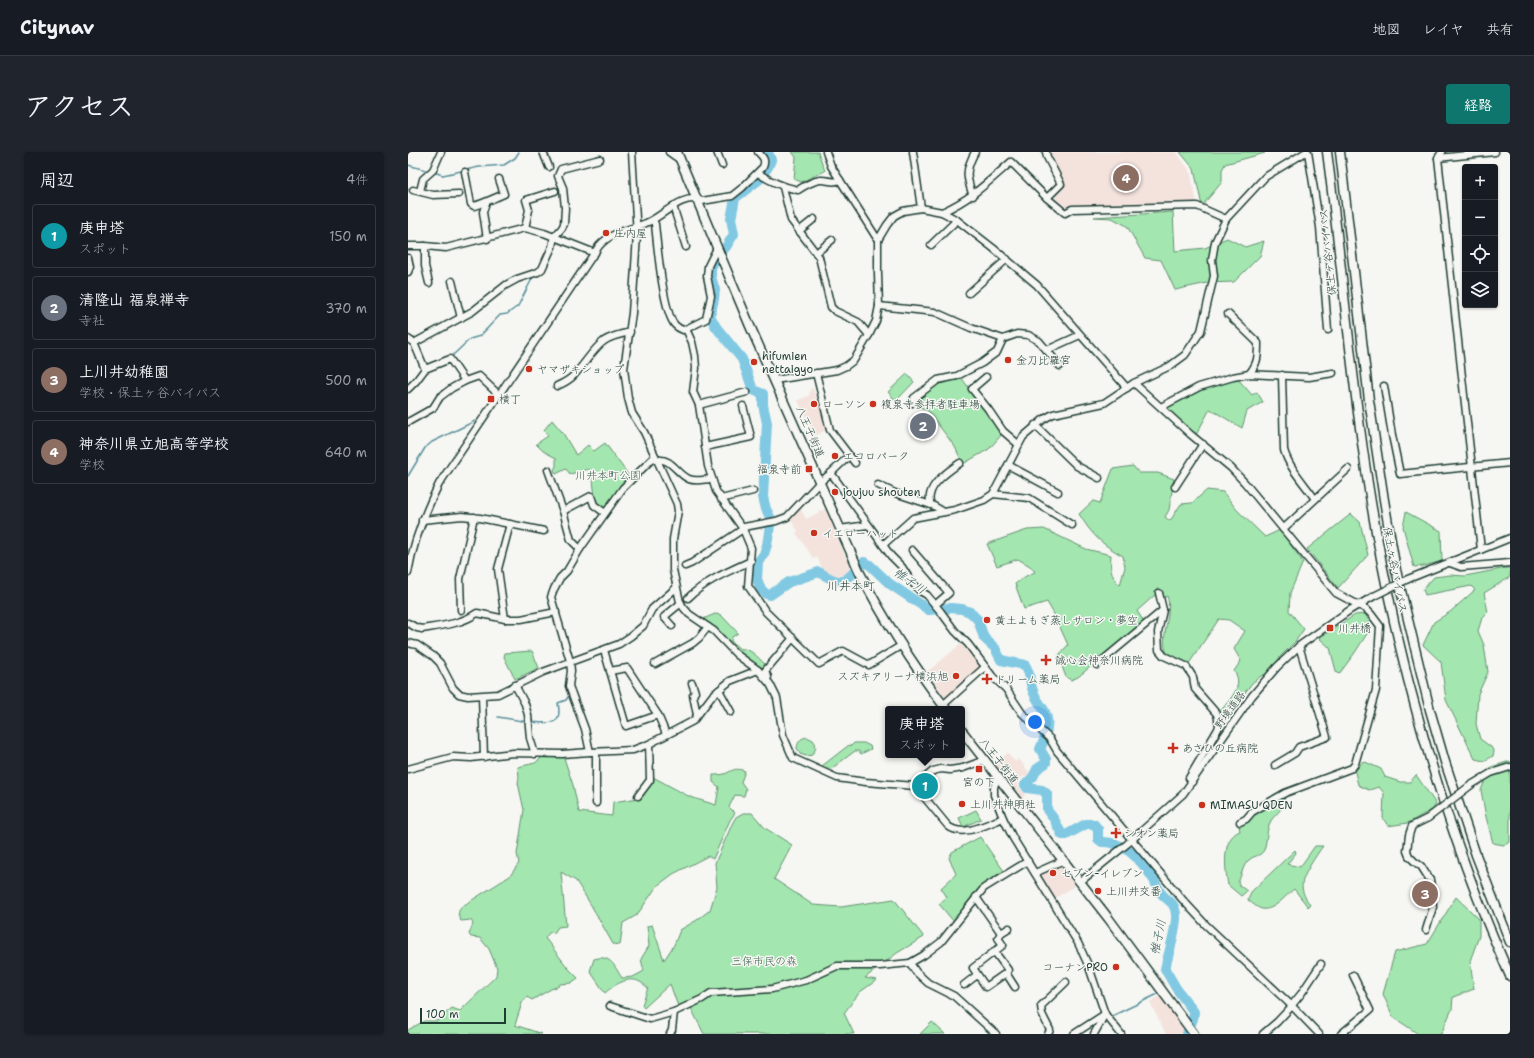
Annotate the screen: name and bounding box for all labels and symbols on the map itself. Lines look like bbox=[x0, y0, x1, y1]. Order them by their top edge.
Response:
pin: 4 bbox=[1113, 163, 1139, 193]
street label: 保土ヶ谷バイパス bbox=[1316, 208, 1340, 296]
place label: 庄内屋 bbox=[614, 226, 647, 241]
marker: 庄内屋 bbox=[601, 228, 611, 238]
place label: hifumien nettaigyo bbox=[762, 349, 814, 377]
place label: 金刀比羅宮 bbox=[1016, 353, 1071, 368]
marker: 金刀比羅宮 bbox=[1003, 355, 1013, 365]
marker: hifumien nettaigyo bbox=[749, 357, 759, 367]
place label: ヤマザキショップ bbox=[537, 362, 625, 377]
marker: ヤマザキショップ bbox=[524, 364, 534, 374]
place label: 横丁 bbox=[499, 392, 521, 407]
marker: 横丁 bbox=[486, 394, 496, 404]
place label: ローソン bbox=[822, 397, 866, 412]
place label: 複泉寺参拝者駐車場 bbox=[881, 397, 980, 412]
marker: ローソン bbox=[809, 399, 819, 409]
marker: 複泉寺参拝者駐車場 bbox=[868, 399, 878, 409]
street label: 八王子街道 bbox=[792, 404, 828, 460]
pin: 2 bbox=[910, 411, 936, 441]
place label: エコロパーク bbox=[843, 449, 909, 464]
marker: エコロパーク bbox=[830, 451, 840, 461]
place label: 福泉寺前 bbox=[757, 462, 801, 477]
marker: 福泉寺前 bbox=[804, 464, 814, 474]
park label: 川井本町公園 bbox=[575, 468, 641, 483]
place label: joujuu shouten bbox=[842, 485, 921, 500]
marker: joujuu shouten bbox=[830, 487, 840, 497]
street label: 保土ヶ谷バイパス bbox=[1379, 525, 1411, 615]
place label: イエローハット bbox=[822, 526, 899, 541]
marker: イエローハット bbox=[809, 528, 819, 538]
water label: 帷子川 bbox=[891, 564, 929, 598]
district label: 川井本町 bbox=[827, 578, 875, 594]
place label: 黄土よもぎ蒸しサロン・夢空 bbox=[995, 613, 1138, 628]
marker: 黄土よもぎ蒸しサロン・夢空 bbox=[982, 615, 992, 625]
place label: 川井橋 bbox=[1338, 621, 1371, 636]
marker: 川井橋 bbox=[1325, 623, 1335, 633]
place label: 誠心会神奈川病院 bbox=[1055, 653, 1143, 668]
marker: 誠心会神奈川病院 bbox=[1040, 654, 1052, 666]
place label: スズキアリーナ横浜旭 bbox=[838, 669, 948, 684]
marker: スズキアリーナ横浜旭 bbox=[951, 671, 961, 681]
place label: ドリーム薬局 bbox=[995, 672, 1061, 687]
marker: ドリーム薬局 bbox=[982, 674, 992, 684]
street label: 野境道路 bbox=[1211, 688, 1249, 732]
your location bbox=[1025, 712, 1045, 732]
street label: 八王子街道 bbox=[976, 735, 1022, 787]
place label: あさひの丘病院 bbox=[1182, 741, 1258, 756]
marker: あさひの丘病院 bbox=[1167, 742, 1179, 754]
marker: 宮の下 bbox=[974, 764, 984, 774]
pin: 1 bbox=[912, 771, 938, 801]
place label: 宮の下 bbox=[963, 775, 996, 790]
place label: 上川井神明社 bbox=[970, 797, 1036, 812]
place label: MIMASU QDEN bbox=[1210, 798, 1293, 813]
marker: 上川井神明社 bbox=[957, 799, 967, 809]
marker: MIMASU QDEN bbox=[1197, 800, 1207, 810]
place label: シオン薬局 bbox=[1124, 826, 1179, 841]
marker: シオン薬局 bbox=[1111, 828, 1121, 838]
place label: セブン-イレブン bbox=[1061, 866, 1143, 881]
marker: セブン-イレブン bbox=[1048, 868, 1058, 878]
pin: 3 bbox=[1412, 879, 1438, 909]
place label: 上川井交番 bbox=[1106, 884, 1161, 899]
marker: 上川井交番 bbox=[1093, 886, 1103, 896]
water label: 帷子川 bbox=[1146, 918, 1170, 956]
park label: 三保市民の森 bbox=[731, 954, 797, 969]
place label: コーナンPRO bbox=[1042, 960, 1108, 975]
marker: コーナンPRO bbox=[1111, 962, 1121, 972]
scale bar bbox=[420, 1006, 506, 1025]

